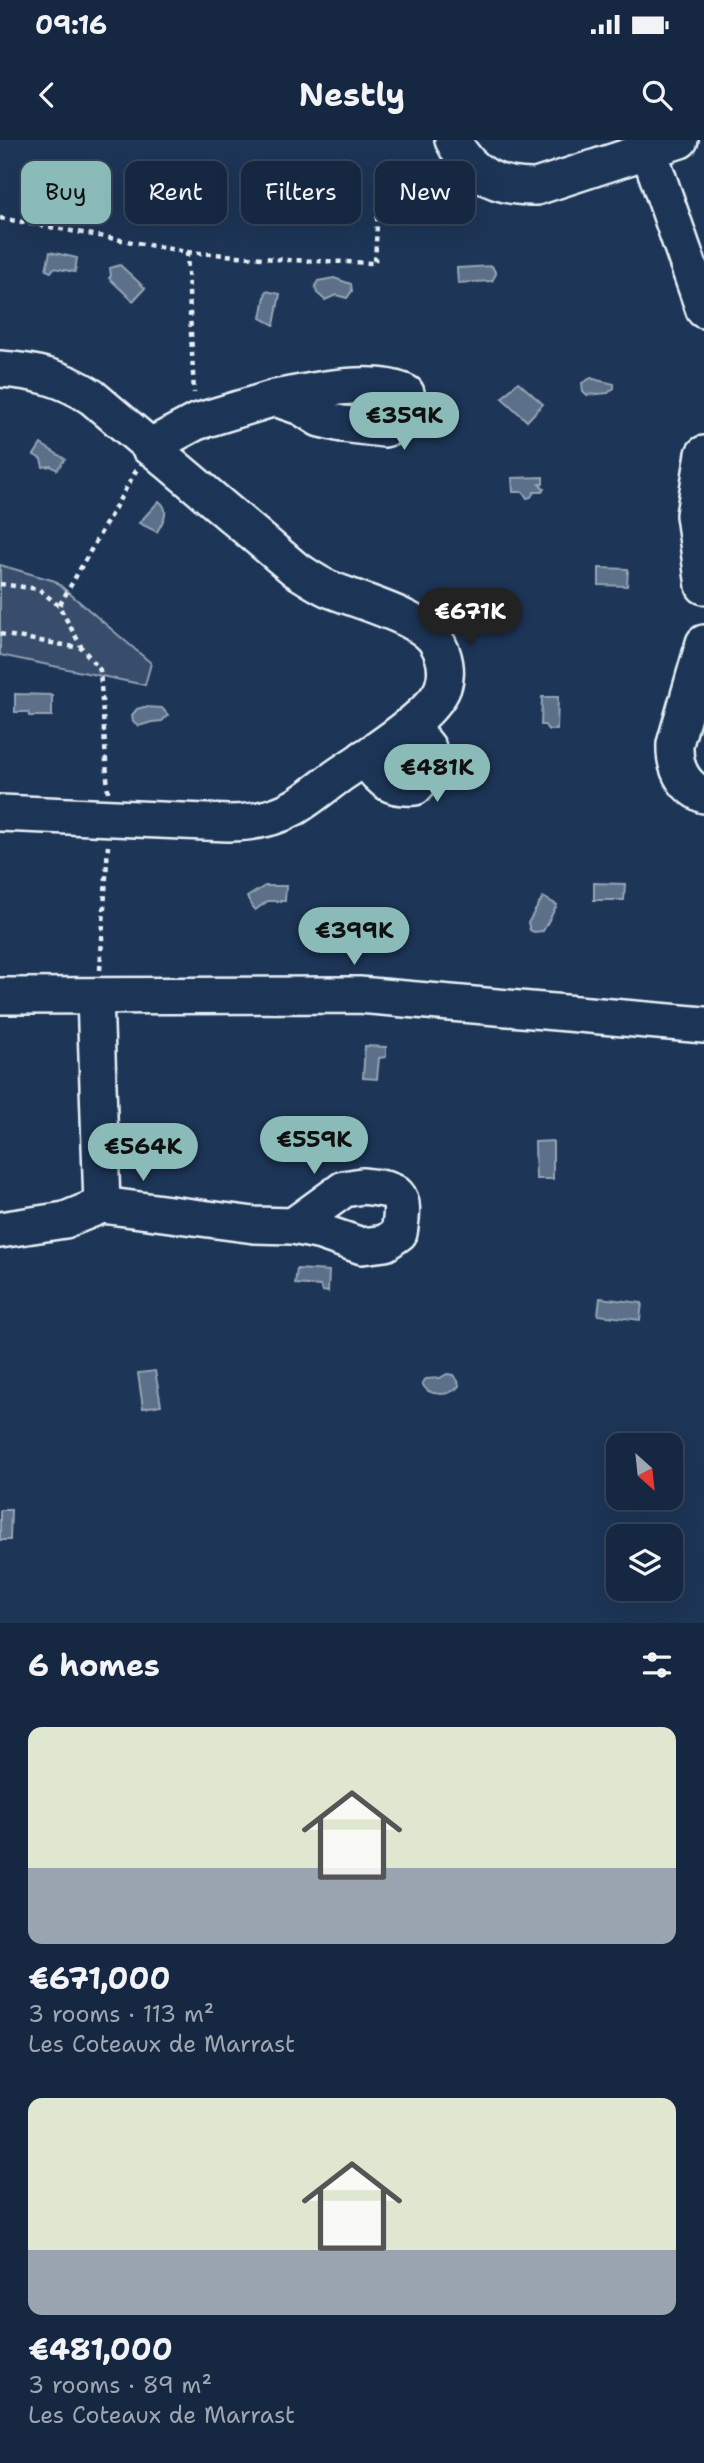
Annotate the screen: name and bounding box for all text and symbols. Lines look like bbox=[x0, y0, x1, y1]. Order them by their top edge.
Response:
text: 09:16 bbox=[35, 7, 107, 42]
text: Nestly bbox=[299, 73, 405, 116]
icon: back bbox=[28, 76, 66, 114]
icon: search bbox=[638, 76, 676, 114]
chip: Buy bbox=[21, 161, 111, 224]
chip: Rent bbox=[125, 161, 227, 224]
chip: Filters bbox=[241, 161, 361, 224]
chip: New bbox=[375, 161, 475, 224]
pin: €359K bbox=[355, 392, 453, 452]
text: €359K bbox=[365, 400, 443, 430]
pin: €671K bbox=[421, 588, 519, 648]
text: €671K bbox=[434, 596, 506, 626]
pin: €481K bbox=[388, 744, 486, 804]
text: €481K bbox=[400, 752, 474, 782]
pin: €399K bbox=[305, 908, 403, 967]
text: €399K bbox=[314, 915, 394, 945]
pin: €559K bbox=[265, 1116, 363, 1176]
pin: €564K bbox=[94, 1124, 192, 1183]
text: €559K bbox=[276, 1124, 352, 1154]
text: €564K bbox=[104, 1131, 182, 1161]
north arrow bbox=[606, 1433, 682, 1510]
map controls bbox=[606, 1433, 683, 1601]
button: layers bbox=[606, 1524, 683, 1601]
text: 6 homes bbox=[28, 1645, 160, 1686]
icon: filters bbox=[638, 1646, 676, 1684]
icon: home bbox=[289, 1772, 415, 1898]
text: €671,000 bbox=[28, 1958, 170, 1999]
text: 3 rooms · 113 m² bbox=[28, 1999, 214, 2029]
text: Les Coteaux de Marrast bbox=[28, 2029, 295, 2059]
icon: home bbox=[289, 2143, 415, 2269]
text: €481,000 bbox=[28, 2329, 173, 2370]
text: 3 rooms · 89 m² bbox=[28, 2370, 212, 2400]
text: Les Coteaux de Marrast bbox=[28, 2400, 295, 2430]

